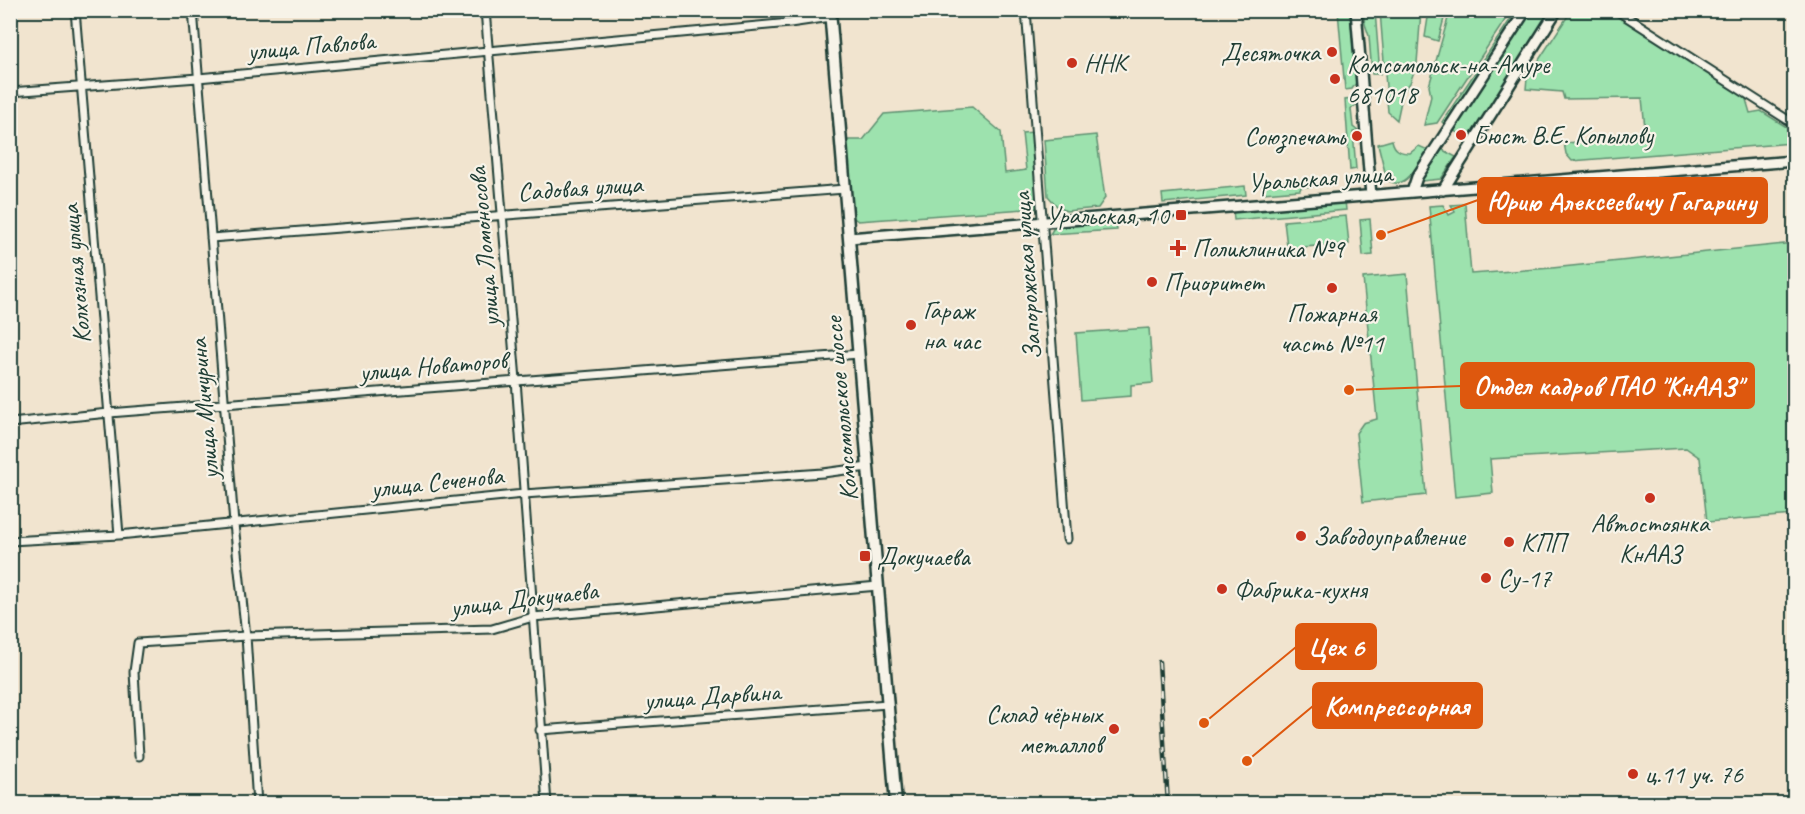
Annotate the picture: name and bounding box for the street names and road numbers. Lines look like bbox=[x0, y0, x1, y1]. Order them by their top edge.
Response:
street label: улица Павлова bbox=[244, 24, 378, 68]
street label: Уральская улица bbox=[1247, 156, 1396, 200]
street label: улица Ломоносова bbox=[460, 164, 508, 330]
street label: Садовая улица bbox=[517, 167, 645, 209]
street label: Запорожская улица bbox=[1005, 189, 1049, 361]
street label: Колхозная улица bbox=[53, 201, 99, 345]
street label: Комсомольское шоссе bbox=[816, 313, 865, 503]
street label: улица Мичурина bbox=[181, 336, 227, 483]
street label: улица Новаторов bbox=[356, 343, 513, 389]
street label: улица Сеченова bbox=[367, 458, 506, 506]
street label: улица Докучаева bbox=[446, 573, 601, 625]
street label: улица Дарвина bbox=[641, 675, 784, 717]

